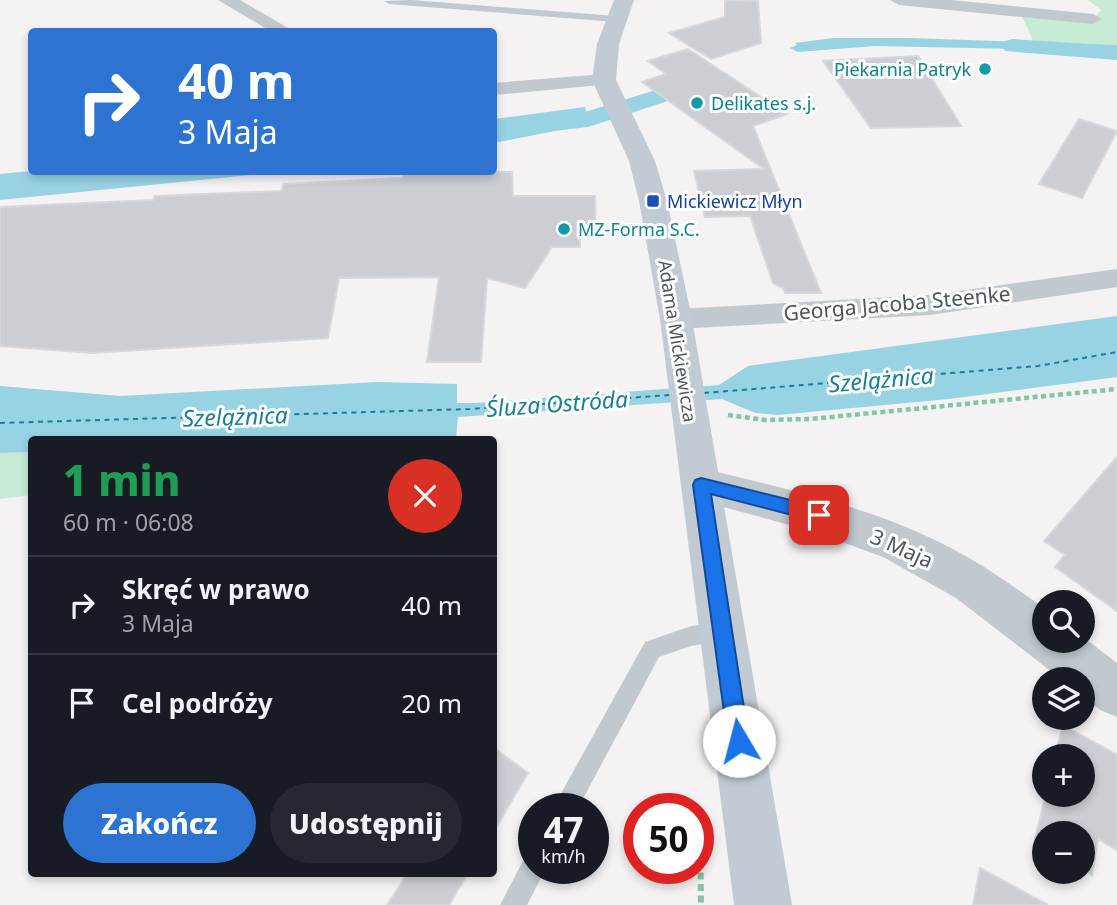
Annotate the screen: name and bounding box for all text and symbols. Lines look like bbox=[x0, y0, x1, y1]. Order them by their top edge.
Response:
text: 40 m bbox=[178, 47, 295, 113]
icon: right bbox=[63, 56, 154, 147]
place label: Piekarnia Patryk bbox=[834, 57, 971, 81]
marker: Piekarnia Patryk bbox=[977, 61, 993, 77]
place label: Delikates s.j. bbox=[711, 91, 816, 115]
marker: Delikates s.j. bbox=[689, 95, 705, 111]
text: 3 Maja bbox=[178, 110, 278, 153]
place label: Mickiewicz Młyn bbox=[667, 189, 803, 213]
marker: Mickiewicz Młyn bbox=[645, 193, 661, 209]
place label: MZ-Forma S.C. bbox=[578, 217, 700, 241]
marker: MZ-Forma S.C. bbox=[556, 221, 572, 237]
street label: Adama Mickiewicza bbox=[653, 258, 703, 424]
street label: Georga Jacoba Steenke bbox=[782, 279, 1012, 327]
water label: Szelążnica bbox=[827, 358, 935, 400]
water label: Śluza Ostróda bbox=[485, 382, 629, 424]
water label: Szelążnica bbox=[182, 398, 288, 434]
text: 1 min bbox=[63, 451, 180, 508]
button: close bbox=[388, 459, 462, 533]
pin bbox=[789, 485, 849, 545]
icon: arrive bbox=[800, 496, 838, 534]
text: 60 m · 06:08 bbox=[63, 506, 194, 538]
street label: 3 Maja bbox=[866, 522, 938, 574]
text: Skręć w prawo bbox=[122, 571, 310, 607]
icon: right bbox=[63, 586, 101, 624]
text: 40 m bbox=[401, 587, 462, 623]
map controls bbox=[1032, 590, 1095, 884]
button: search bbox=[1032, 590, 1095, 653]
text: 3 Maja bbox=[122, 607, 194, 639]
button: layers bbox=[1032, 667, 1095, 730]
icon: arrive bbox=[63, 684, 101, 722]
text: Cel podróży bbox=[122, 685, 273, 721]
text: 20 m bbox=[401, 685, 462, 721]
position arrow bbox=[702, 704, 776, 778]
button: + bbox=[1032, 744, 1095, 807]
button: Zakończ bbox=[63, 783, 256, 863]
button: Udostępnij bbox=[270, 783, 462, 863]
speed limit sign: 50 bbox=[623, 793, 714, 884]
text: 47 bbox=[543, 806, 584, 853]
button: − bbox=[1032, 821, 1095, 884]
text: km/h bbox=[541, 844, 586, 868]

